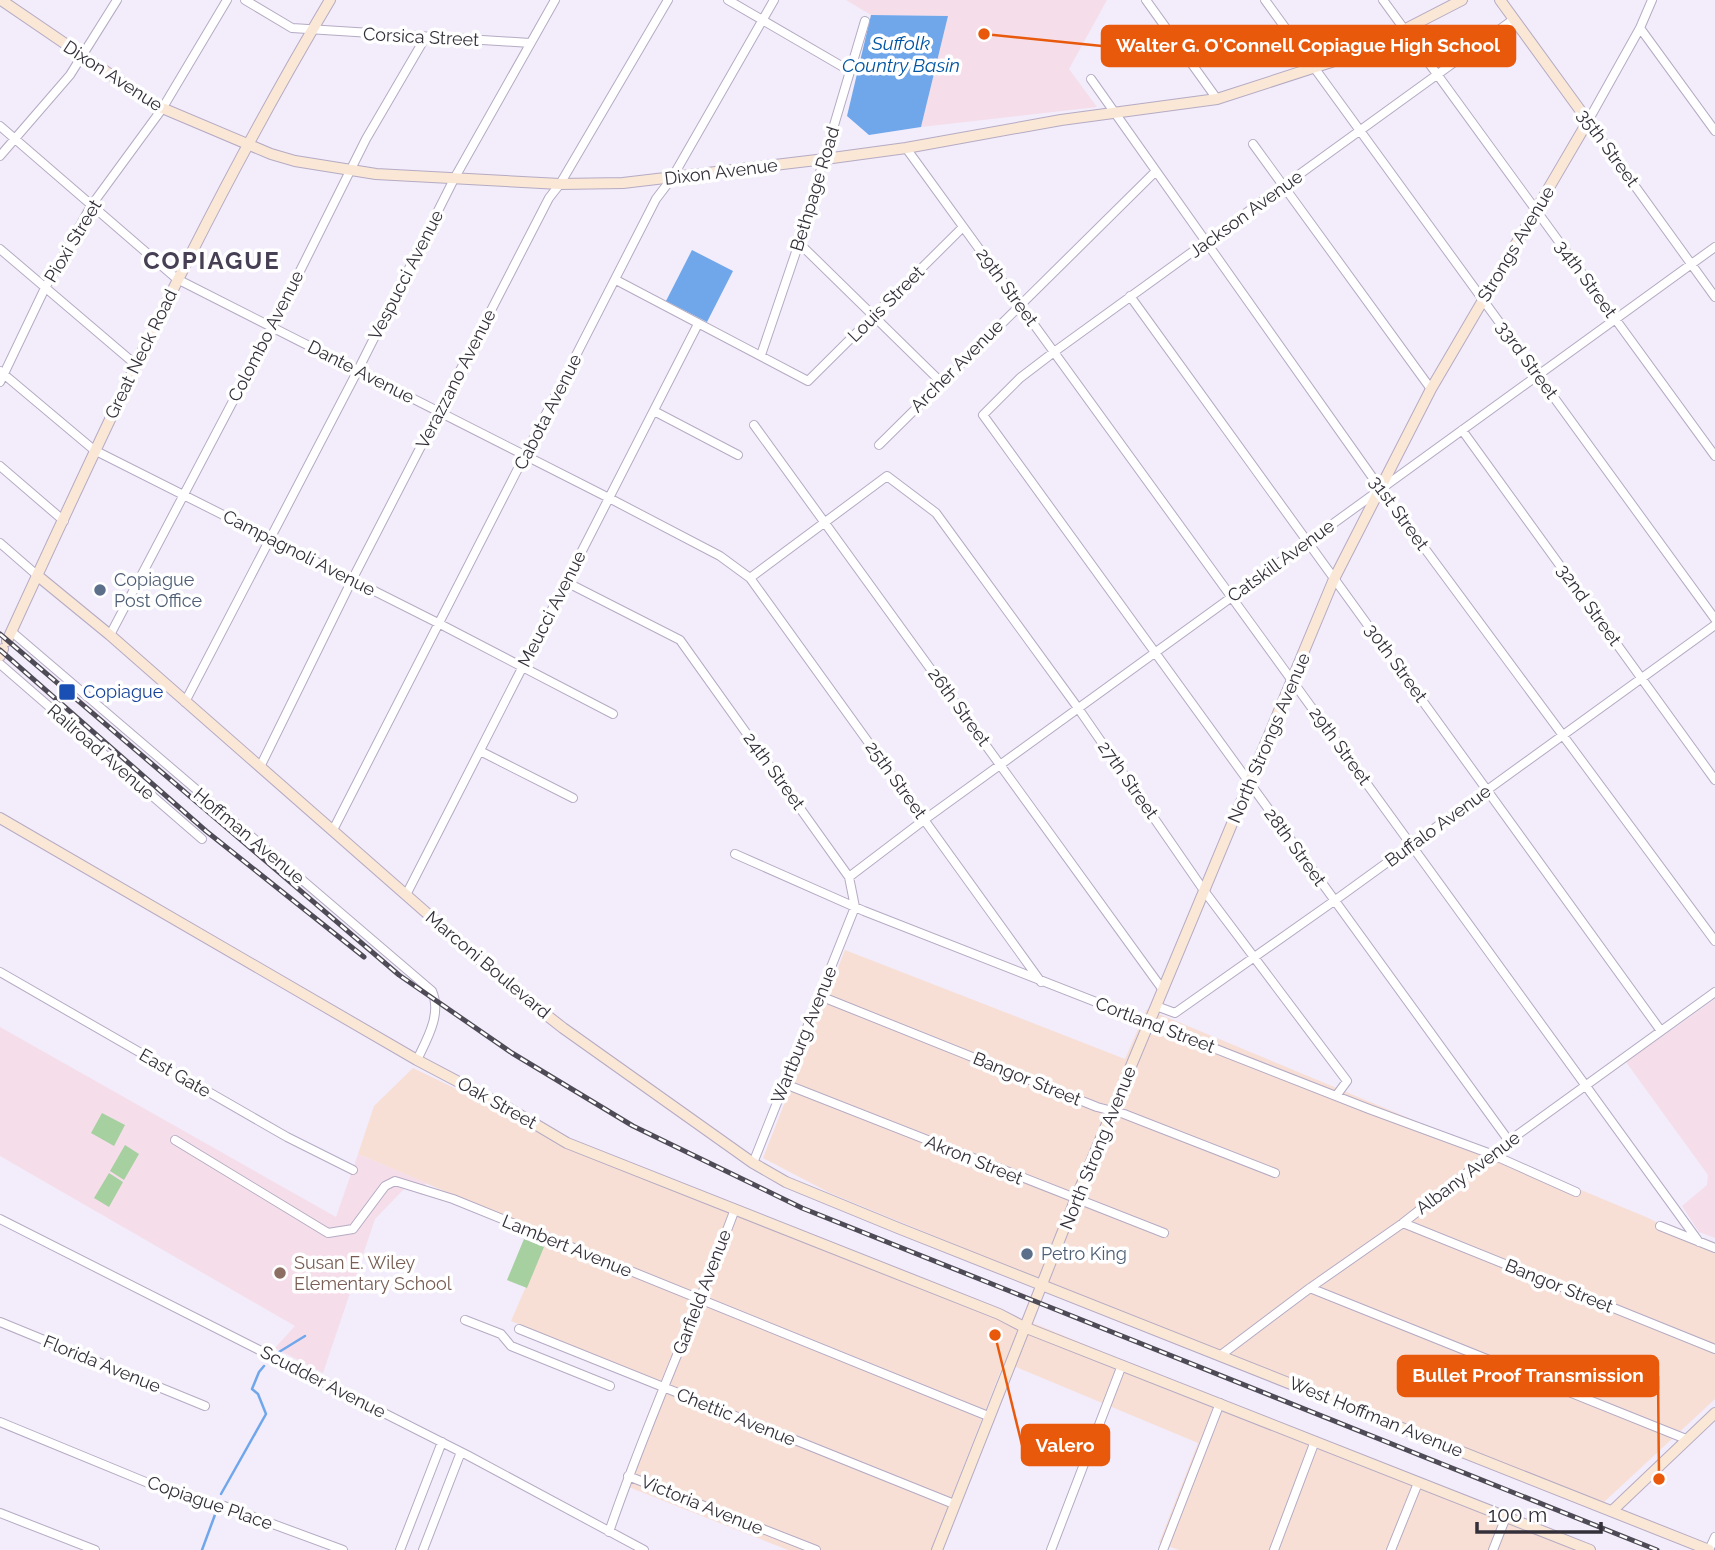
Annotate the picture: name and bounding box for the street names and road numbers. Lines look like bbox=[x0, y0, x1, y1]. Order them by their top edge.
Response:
street label: Corsica Street bbox=[362, 23, 480, 50]
street label: Dixon Avenue bbox=[60, 36, 167, 116]
street label: 35th Street bbox=[1573, 105, 1643, 190]
street label: Bethpage Road bbox=[786, 124, 843, 254]
street label: Dixon Avenue bbox=[663, 154, 779, 189]
street label: Jackson Avenue bbox=[1185, 165, 1307, 262]
street label: Strongs Avenue bbox=[1473, 182, 1559, 305]
street label: Pioxi Street bbox=[40, 196, 105, 286]
street label: Vespucci Avenue bbox=[364, 206, 448, 343]
street label: 34th Street bbox=[1551, 236, 1621, 321]
street label: 29th Street bbox=[972, 244, 1043, 330]
street label: Louis Street bbox=[843, 261, 928, 346]
street label: Colombo Avenue bbox=[223, 266, 308, 405]
street label: Great Neck Road bbox=[100, 286, 181, 422]
street label: Verazzano Avenue bbox=[411, 305, 500, 452]
street label: Archer Avenue bbox=[906, 315, 1008, 416]
street label: 33rd Street bbox=[1492, 317, 1563, 403]
street label: Dante Avenue bbox=[304, 336, 418, 408]
street label: Cabota Avenue bbox=[509, 350, 586, 473]
street label: 31st Street bbox=[1365, 472, 1433, 554]
street label: Campagnoli Avenue bbox=[220, 505, 379, 600]
street label: Catskill Avenue bbox=[1223, 515, 1338, 606]
street label: Meucci Avenue bbox=[513, 547, 590, 670]
street label: 32nd Street bbox=[1553, 560, 1626, 649]
street label: 30th Street bbox=[1361, 619, 1432, 706]
street label: North Strongs Avenue bbox=[1223, 649, 1314, 826]
street label: 26th Street bbox=[924, 664, 995, 750]
street label: Railroad Avenue bbox=[43, 699, 160, 804]
street label: 29th Street bbox=[1305, 703, 1376, 789]
street label: 24th Street bbox=[739, 728, 809, 813]
street label: 25th Street bbox=[861, 737, 931, 822]
street label: 27th Street bbox=[1094, 737, 1163, 823]
street label: Buffalo Avenue bbox=[1381, 780, 1495, 871]
street label: Hoffman Avenue bbox=[190, 783, 309, 888]
street label: 28th Street bbox=[1260, 804, 1331, 890]
street label: Marconi Boulevard bbox=[422, 906, 555, 1023]
street label: Wartburg Avenue bbox=[766, 963, 841, 1107]
street label: Cortland Street bbox=[1092, 992, 1218, 1057]
street label: East Gate bbox=[136, 1044, 215, 1102]
street label: Bangor Street bbox=[970, 1047, 1084, 1110]
street label: North Strong Avenue bbox=[1055, 1063, 1140, 1233]
street label: Oak Street bbox=[454, 1072, 541, 1133]
street label: Albany Avenue bbox=[1412, 1126, 1524, 1219]
street label: Akron Street bbox=[922, 1130, 1026, 1189]
street label: Lambert Avenue bbox=[499, 1210, 636, 1281]
street label: Garfield Avenue bbox=[668, 1226, 735, 1357]
street label: Bangor Street bbox=[1502, 1254, 1616, 1317]
street label: Florida Avenue bbox=[40, 1330, 164, 1397]
street label: Scudder Avenue bbox=[257, 1341, 390, 1422]
street label: West Hoffman Avenue bbox=[1286, 1372, 1467, 1461]
street label: Chettic Avenue bbox=[674, 1383, 799, 1450]
street label: Victoria Avenue bbox=[638, 1470, 767, 1539]
street label: Copiague Place bbox=[145, 1471, 276, 1534]

